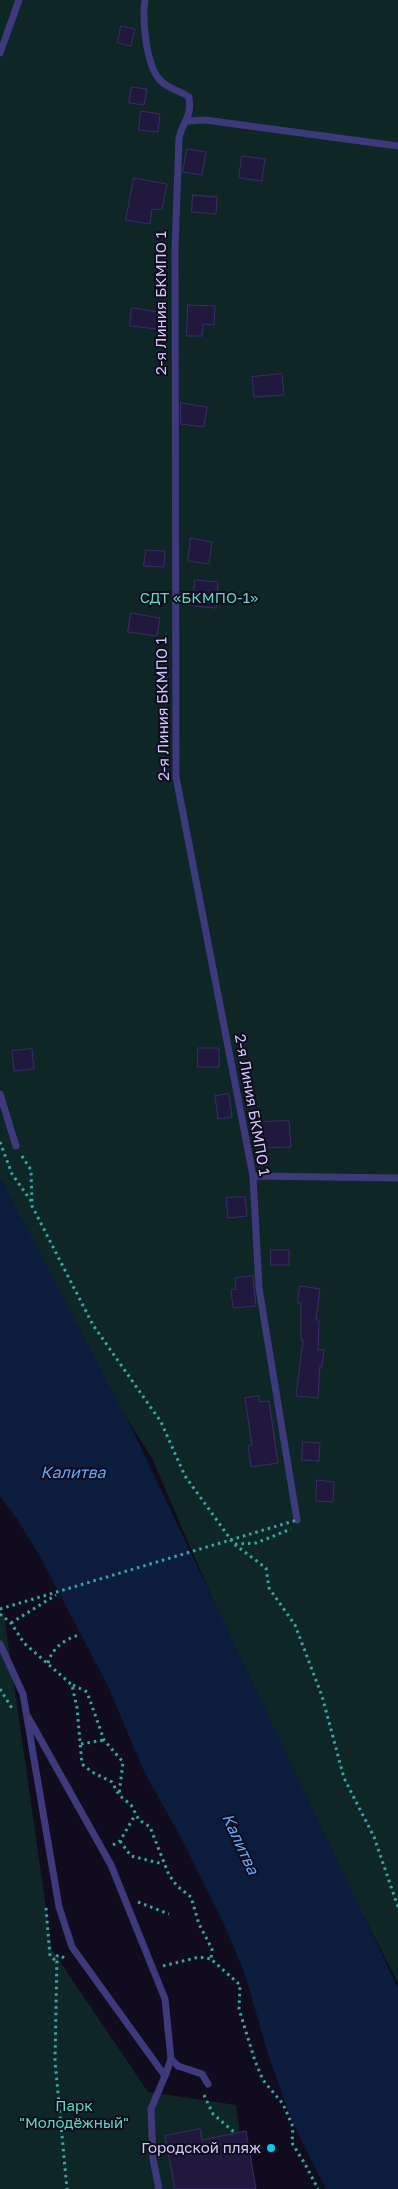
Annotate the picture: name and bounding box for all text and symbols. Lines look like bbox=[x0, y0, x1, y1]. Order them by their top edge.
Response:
street label: 2-я Линия БКМПО 1 bbox=[152, 231, 170, 375]
park label: СДТ «БКМПО-1» bbox=[140, 589, 258, 607]
street label: 2-я Линия БКМПО 1 bbox=[153, 637, 173, 781]
street label: 2-я Линия БКМПО 1 bbox=[231, 1033, 273, 1177]
water label: Калитва bbox=[40, 1463, 106, 1483]
water label: Калитва bbox=[218, 1810, 262, 1878]
park label: Парк "Молодёжный" bbox=[19, 2097, 129, 2132]
place label: Городской пляж bbox=[141, 2139, 261, 2157]
marker: Городской пляж bbox=[265, 2142, 277, 2154]

